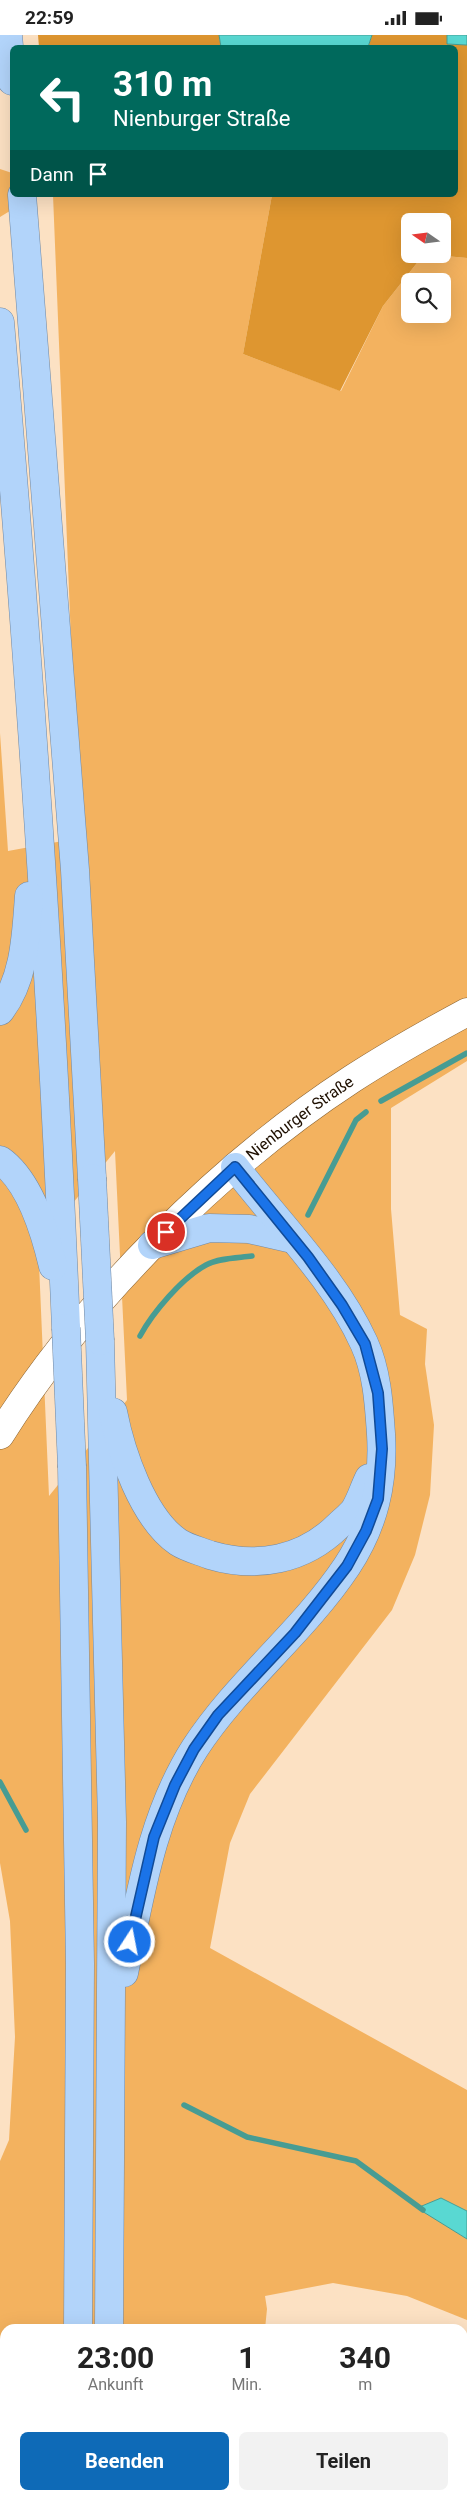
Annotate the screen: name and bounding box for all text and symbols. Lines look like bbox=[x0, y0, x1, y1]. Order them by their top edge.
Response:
text: 22:59 bbox=[25, 6, 74, 29]
text: 310 m bbox=[113, 64, 212, 105]
icon: left bbox=[30, 65, 95, 130]
text: Nienburger Straße bbox=[113, 106, 291, 131]
icon: arrive bbox=[84, 160, 112, 188]
text: Dann bbox=[30, 163, 74, 186]
north arrow bbox=[401, 213, 451, 263]
map controls bbox=[401, 213, 451, 323]
button: search bbox=[401, 273, 451, 323]
street label: Nienburger Straße bbox=[242, 1072, 357, 1164]
pin bbox=[145, 1211, 187, 1253]
icon: arrive bbox=[152, 1218, 180, 1246]
position arrow bbox=[103, 1915, 155, 1967]
text: 23:00 bbox=[77, 2340, 154, 2375]
text: 1 bbox=[238, 2340, 255, 2375]
text: 340 bbox=[339, 2340, 391, 2375]
text: Ankunft bbox=[88, 2375, 144, 2394]
text: Min. bbox=[231, 2375, 262, 2394]
text: m bbox=[358, 2375, 372, 2394]
button: Beenden bbox=[20, 2432, 229, 2490]
button: Teilen bbox=[239, 2432, 448, 2490]

